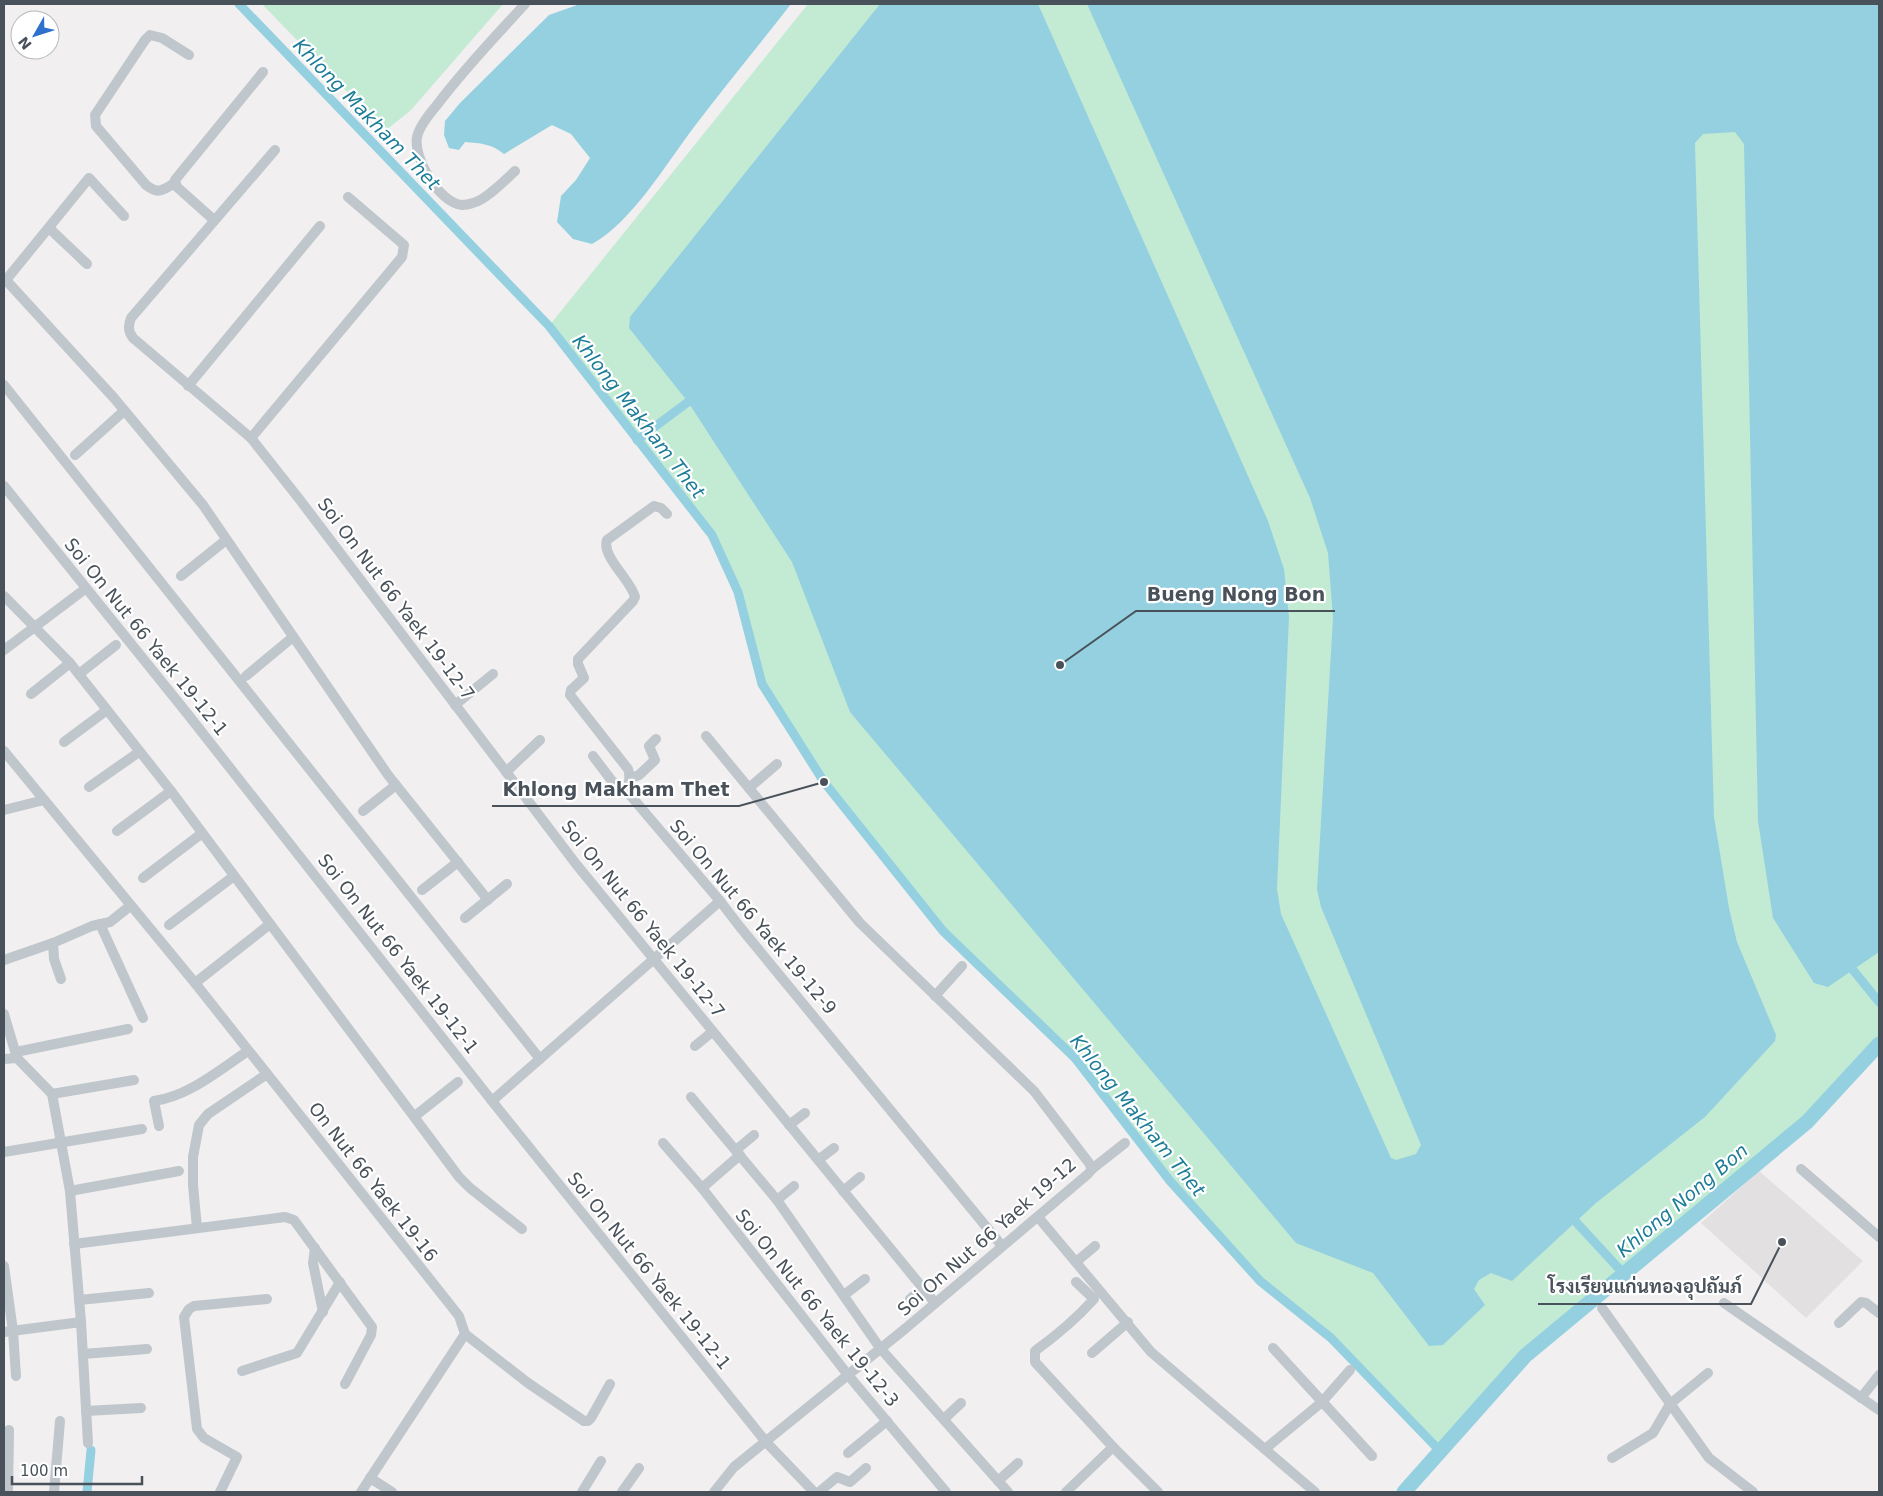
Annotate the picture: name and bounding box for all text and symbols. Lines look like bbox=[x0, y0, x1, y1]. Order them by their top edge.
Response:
north arrow bbox=[10, 10, 60, 60]
text: N bbox=[15, 34, 35, 53]
water label: Khlong Makham Thet bbox=[289, 34, 446, 195]
water label: Khlong Makham Thet bbox=[568, 330, 711, 503]
street label: Soi On Nut 66 Yaek 19-12-7 bbox=[313, 493, 479, 704]
street label: Soi On Nut 66 Yaek 19-12-1 bbox=[60, 534, 233, 740]
callout: Bueng Nong Bon bbox=[1136, 577, 1335, 611]
text: Bueng Nong Bon bbox=[1147, 583, 1325, 605]
callout: Khlong Makham Thet bbox=[492, 772, 739, 806]
text: Khlong Makham Thet bbox=[502, 778, 730, 800]
street label: Soi On Nut 66 Yaek 19-12-9 bbox=[666, 815, 841, 1018]
street label: Soi On Nut 66 Yaek 19-12-7 bbox=[557, 816, 730, 1022]
street label: Soi On Nut 66 Yaek 19-12-1 bbox=[314, 850, 483, 1058]
water label: Khlong Makham Thet bbox=[1066, 1030, 1211, 1201]
street label: On Nut 66 Yaek 19-16 bbox=[305, 1098, 442, 1266]
water label: Khlong Nong Bon bbox=[1612, 1139, 1752, 1261]
street label: Soi On Nut 66 Yaek 19-12 bbox=[893, 1153, 1080, 1320]
street label: Soi On Nut 66 Yaek 19-12-1 bbox=[563, 1168, 736, 1374]
street label: Soi On Nut 66 Yaek 19-12-3 bbox=[731, 1205, 904, 1411]
callout: โรงเรียนแก่นทองอุปถัมภ์ bbox=[1538, 1270, 1751, 1304]
text: โรงเรียนแก่นทองอุปถัมภ์ bbox=[1547, 1274, 1743, 1301]
scale bar bbox=[12, 1454, 142, 1486]
text: 100 m bbox=[20, 1462, 68, 1480]

